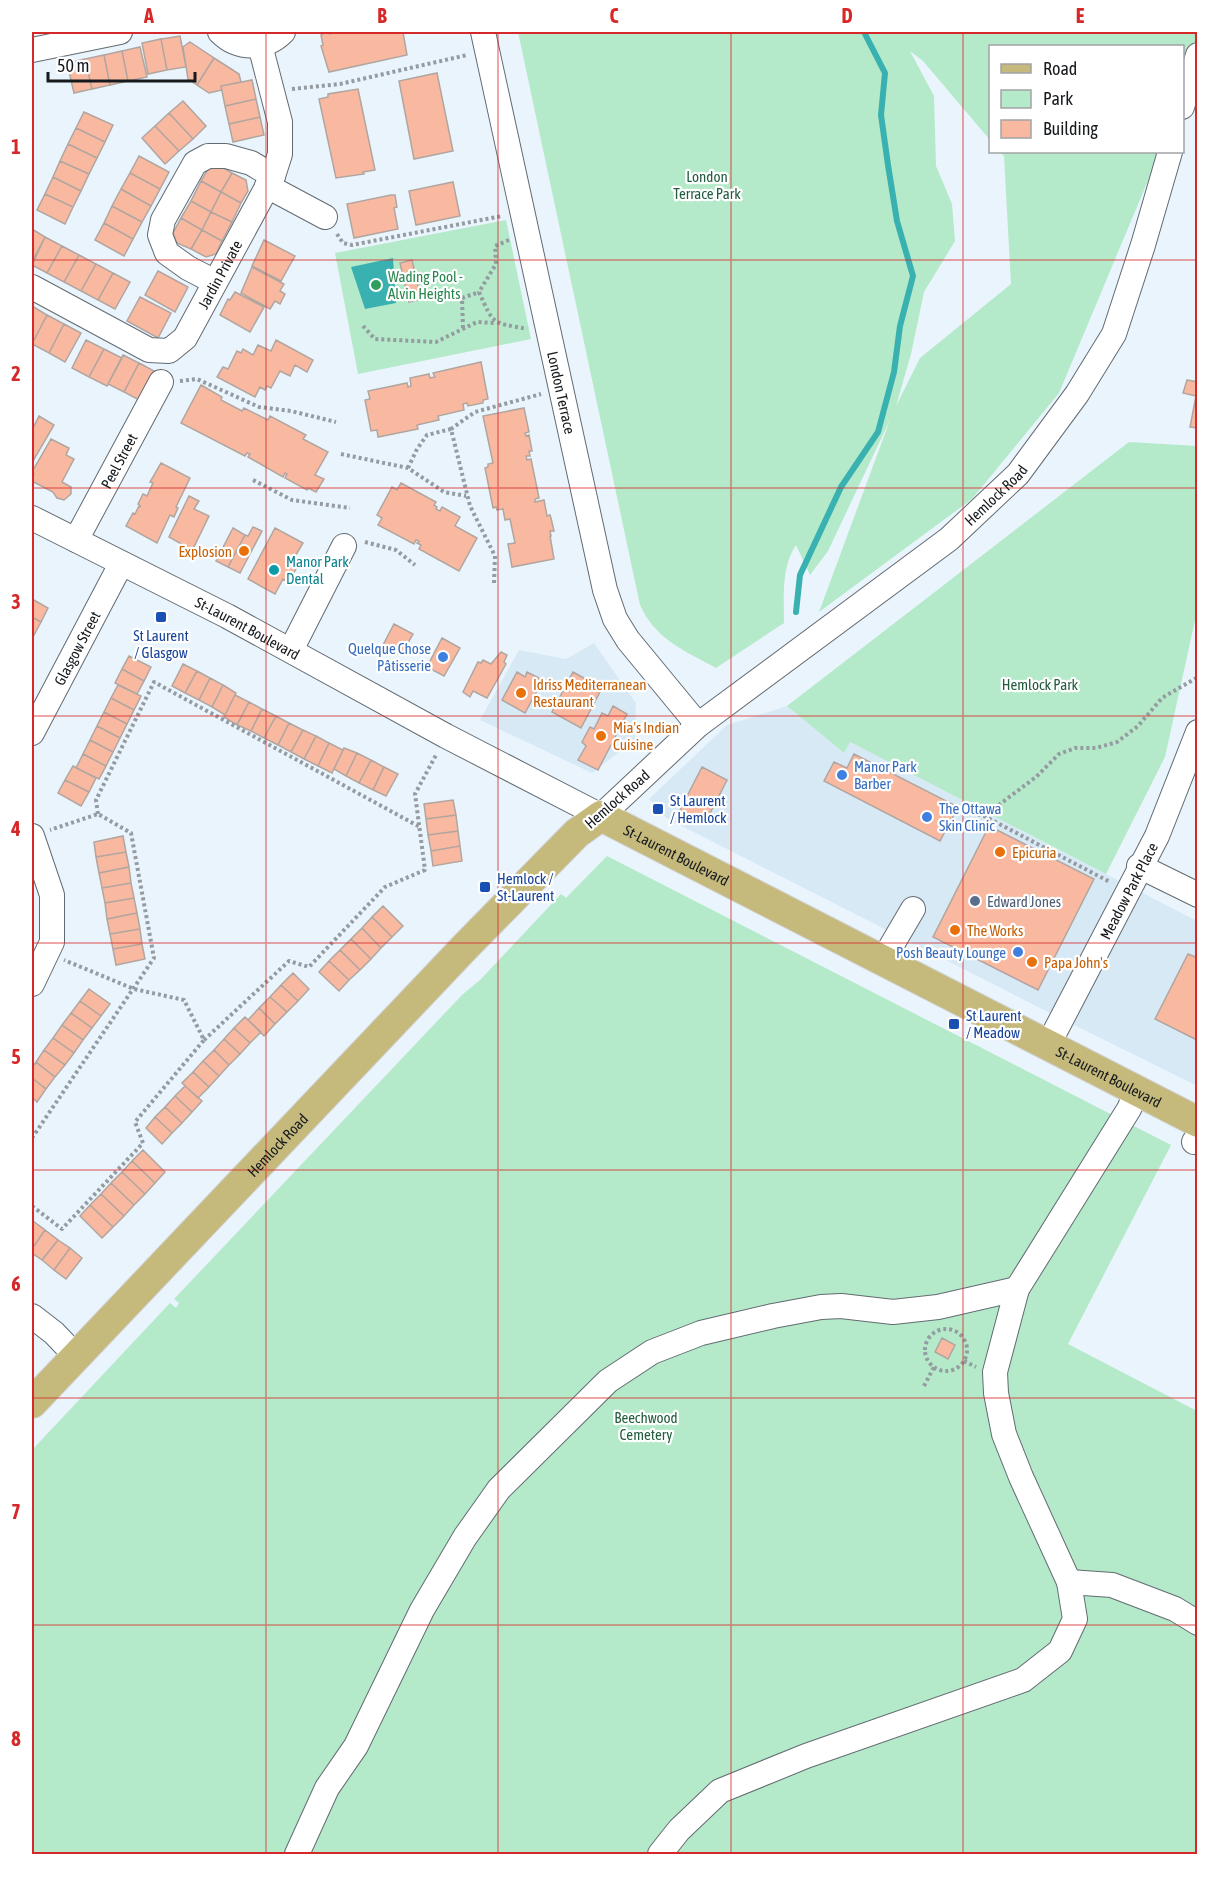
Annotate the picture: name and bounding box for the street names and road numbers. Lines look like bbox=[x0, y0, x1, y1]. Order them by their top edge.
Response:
street label: Jardin Private bbox=[194, 237, 245, 312]
street label: London Terrace bbox=[545, 350, 579, 436]
street label: Peel Street bbox=[97, 430, 140, 491]
street label: Hemlock Road bbox=[961, 461, 1030, 529]
street label: St-Laurent Boulevard bbox=[193, 593, 303, 663]
street label: Glasgow Street bbox=[50, 608, 103, 688]
street label: Hemlock Road bbox=[581, 766, 653, 832]
street label: St-Laurent Boulevard bbox=[621, 821, 732, 889]
street label: Meadow Park Place bbox=[1096, 839, 1161, 942]
street label: St-Laurent Boulevard bbox=[1054, 1042, 1165, 1110]
street label: Hemlock Road bbox=[243, 1110, 311, 1180]

